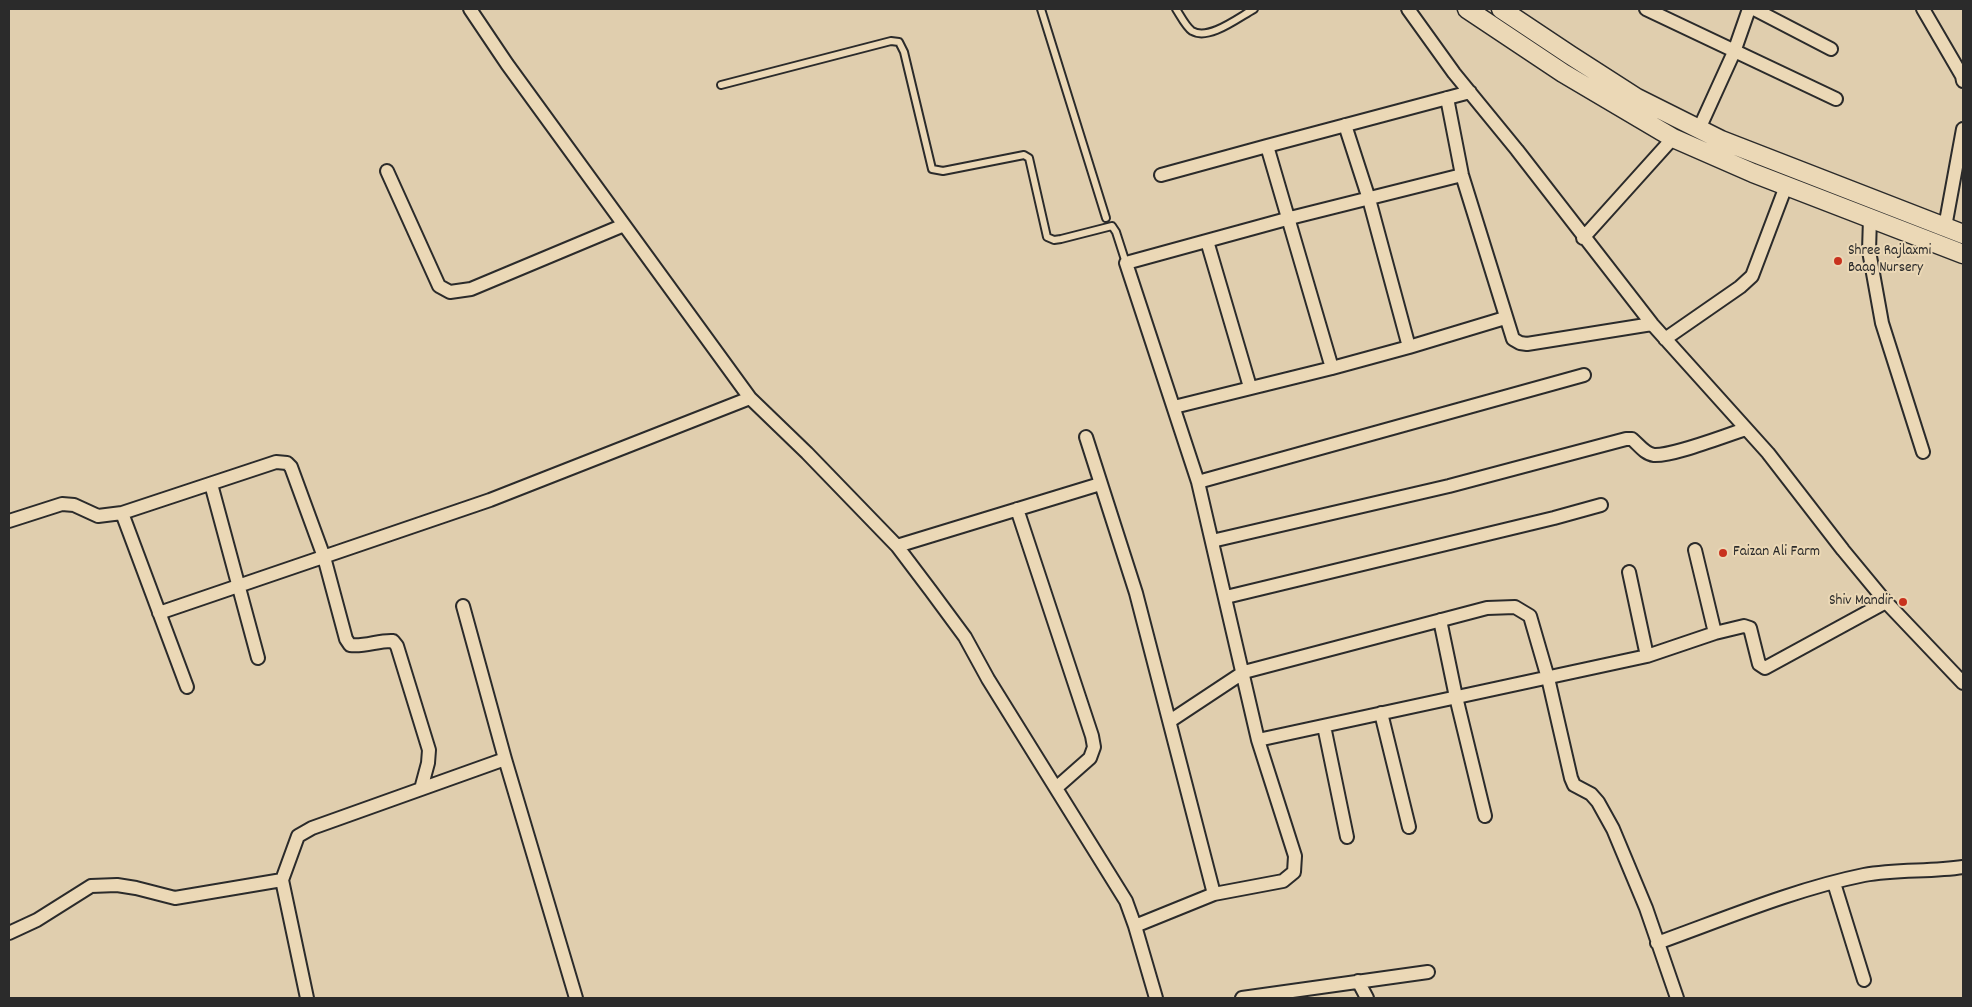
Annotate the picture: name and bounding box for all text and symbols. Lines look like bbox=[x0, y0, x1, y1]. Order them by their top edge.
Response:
place label: Shree Rajlaxmi Baag Nursery bbox=[1848, 243, 1931, 278]
marker: Shree Rajlaxmi Baag Nursery bbox=[1832, 255, 1844, 267]
place label: Faizan Ali Farm bbox=[1733, 544, 1820, 562]
marker: Faizan Ali Farm bbox=[1717, 547, 1729, 559]
place label: Shiv Mandir bbox=[1829, 593, 1893, 611]
marker: Shiv Mandir bbox=[1897, 596, 1909, 608]

